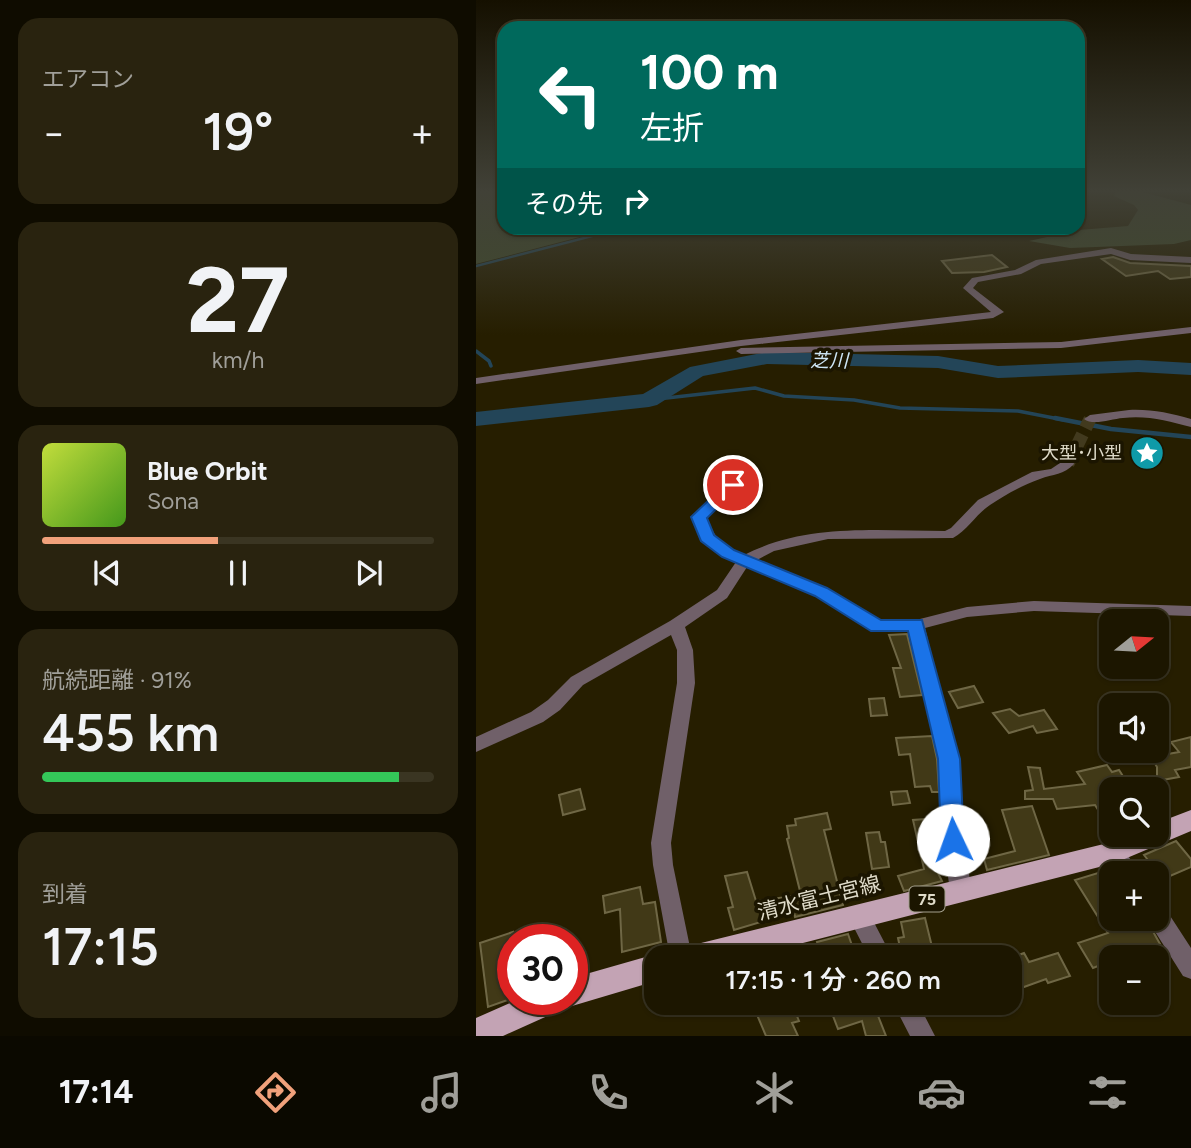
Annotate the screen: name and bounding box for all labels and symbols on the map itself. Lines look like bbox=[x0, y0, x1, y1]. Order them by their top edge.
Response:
water label: 芝川 bbox=[810, 349, 850, 372]
place icon: 大型･小型 bbox=[1128, 434, 1166, 472]
place label: 大型･小型 bbox=[1041, 442, 1122, 464]
pin bbox=[703, 455, 763, 515]
north arrow bbox=[1099, 609, 1169, 679]
position arrow bbox=[916, 803, 990, 877]
street label: 清水富士宮線 bbox=[755, 870, 883, 925]
road number: 75 bbox=[910, 886, 944, 911]
speed limit sign: 30 bbox=[497, 924, 588, 1015]

